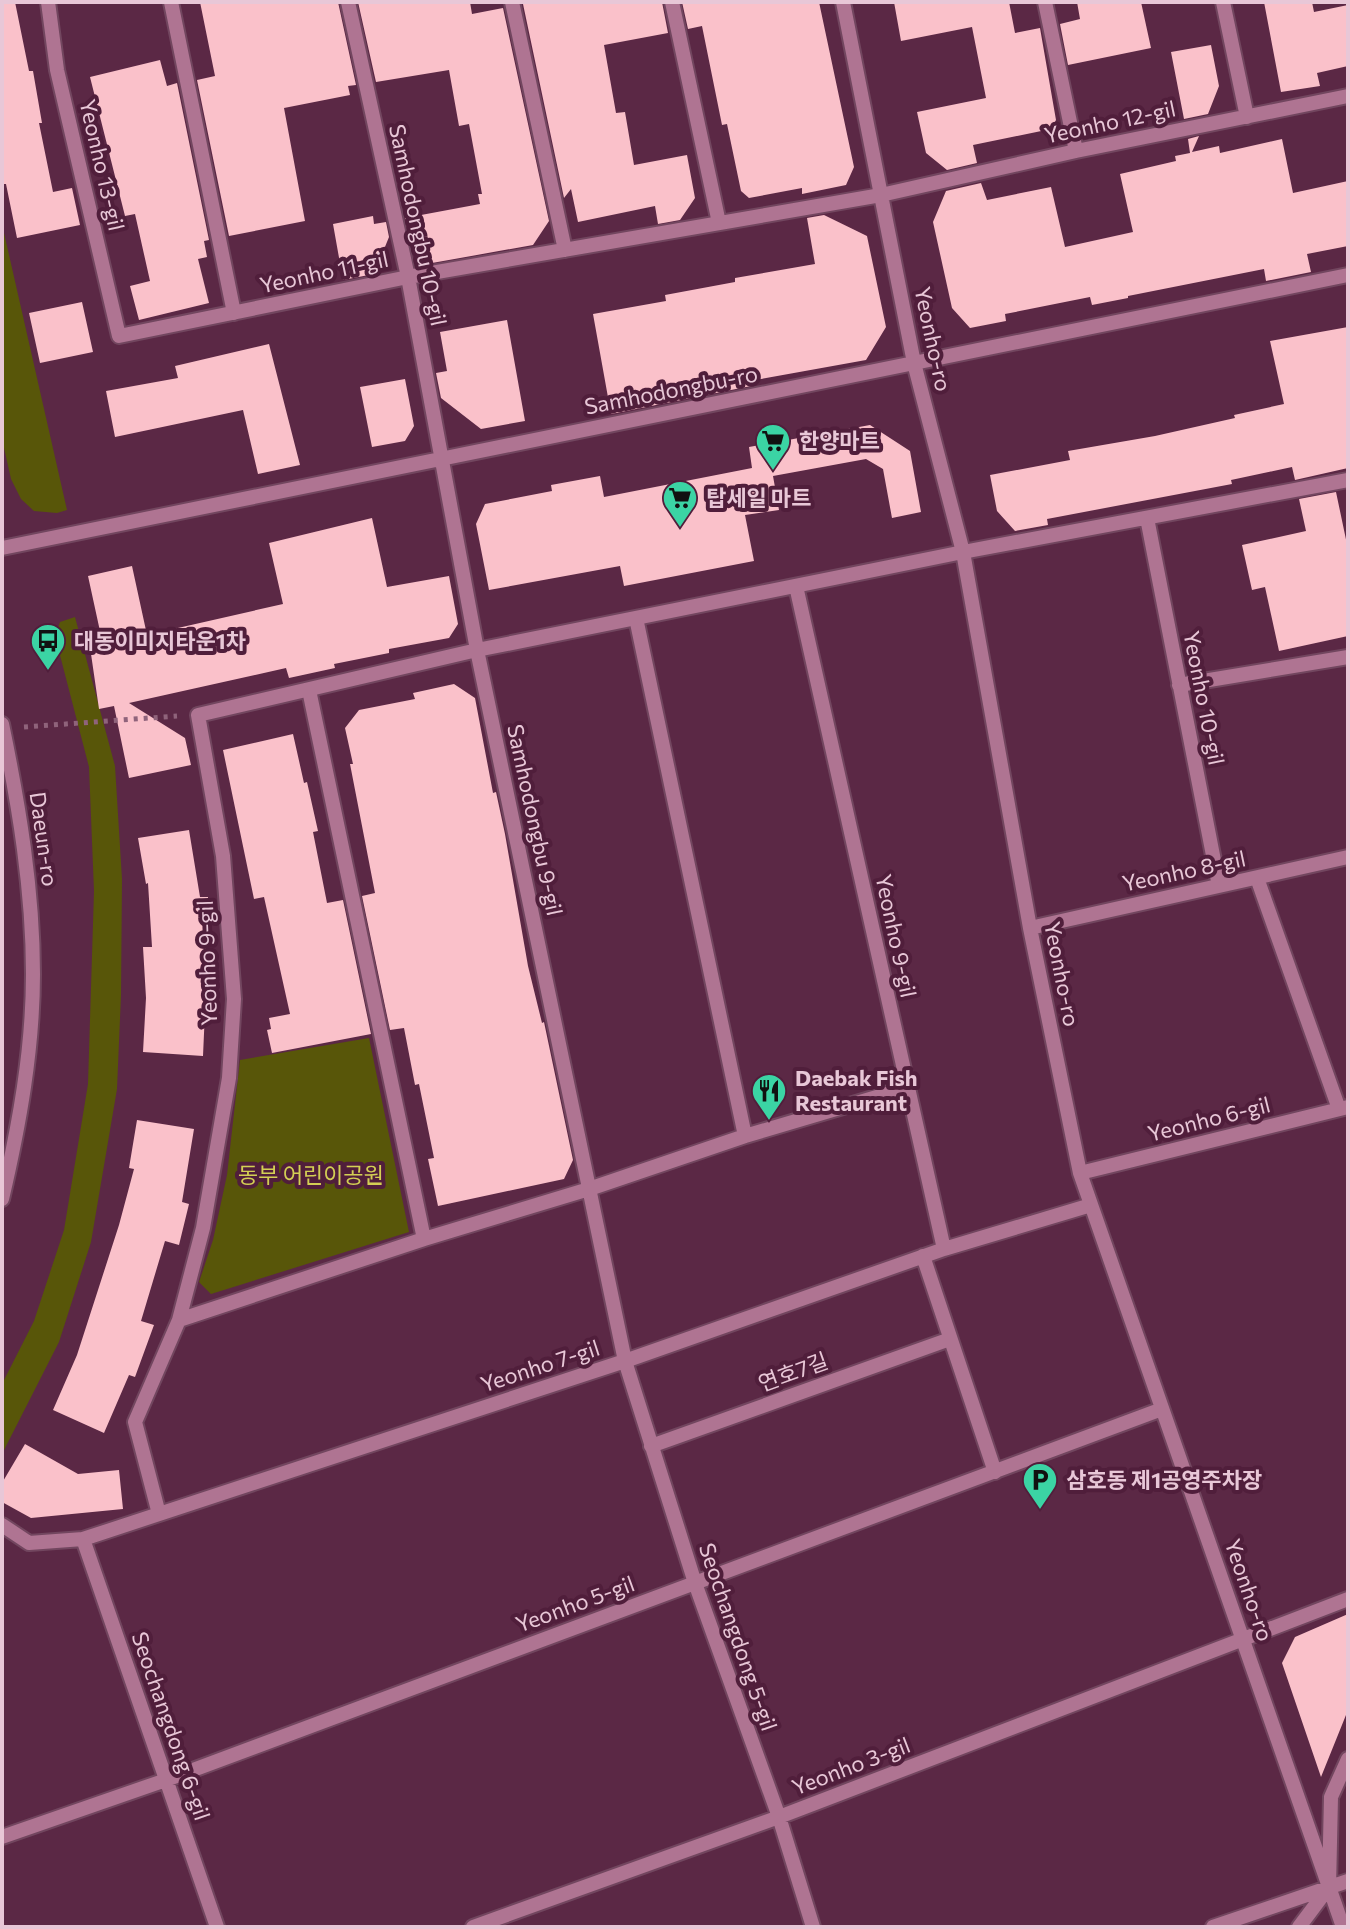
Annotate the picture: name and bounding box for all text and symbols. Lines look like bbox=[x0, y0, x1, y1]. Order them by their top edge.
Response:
street label: Yeonho 12-gil bbox=[1042, 94, 1178, 149]
street label: Yeonho 13-gil bbox=[74, 97, 131, 233]
street label: Samhodongbu 10-gil bbox=[384, 122, 453, 328]
street label: Yeonho 11-gil bbox=[257, 245, 391, 298]
street label: Yeonho-ro bbox=[909, 284, 958, 394]
street label: Samhodongbu-ro bbox=[582, 359, 760, 420]
supermarket icon: 한양마트 bbox=[754, 422, 792, 472]
place label: 한양마트 bbox=[799, 427, 880, 454]
supermarket icon: 탑세일 마트 bbox=[661, 479, 699, 529]
place label: 탑세일 마트 bbox=[706, 484, 811, 511]
bus stop icon: 대동이미지타운1차 bbox=[29, 622, 67, 672]
place label: 대동이미지타운1차 bbox=[74, 627, 246, 654]
street label: Yeonho 10-gil bbox=[1178, 629, 1231, 767]
street label: Samhodongbu 9-gil bbox=[502, 722, 569, 918]
street label: Daeun-ro bbox=[25, 790, 64, 888]
street label: Yeonho 8-gil bbox=[1120, 844, 1248, 897]
street label: Yeonho 9-gil bbox=[870, 872, 923, 1000]
street label: Yeonho 9-gil bbox=[191, 900, 222, 1026]
street label: Yeonho-ro bbox=[1039, 919, 1086, 1029]
place label: Daebak Fish Restaurant bbox=[795, 1064, 918, 1116]
restaurant icon: Daebak Fish Restaurant bbox=[750, 1072, 788, 1122]
street label: Yeonho 6-gil bbox=[1145, 1090, 1273, 1147]
park label: 동부 어린이공원 bbox=[238, 1161, 384, 1188]
street label: Yeonho 7-gil bbox=[477, 1334, 603, 1397]
street label: 연호7길 bbox=[754, 1346, 831, 1397]
parking icon: 삼호동 제1공영주차장 bbox=[1021, 1461, 1059, 1511]
place label: 삼호동 제1공영주차장 bbox=[1066, 1466, 1262, 1493]
street label: Yeonho-ro bbox=[1219, 1535, 1280, 1644]
street label: Seochangdong 5-gil bbox=[694, 1539, 783, 1734]
street label: Yeonho 5-gil bbox=[512, 1570, 638, 1638]
street label: Seochangdong 6-gil bbox=[127, 1628, 216, 1824]
street label: Yeonho 3-gil bbox=[788, 1731, 914, 1800]

